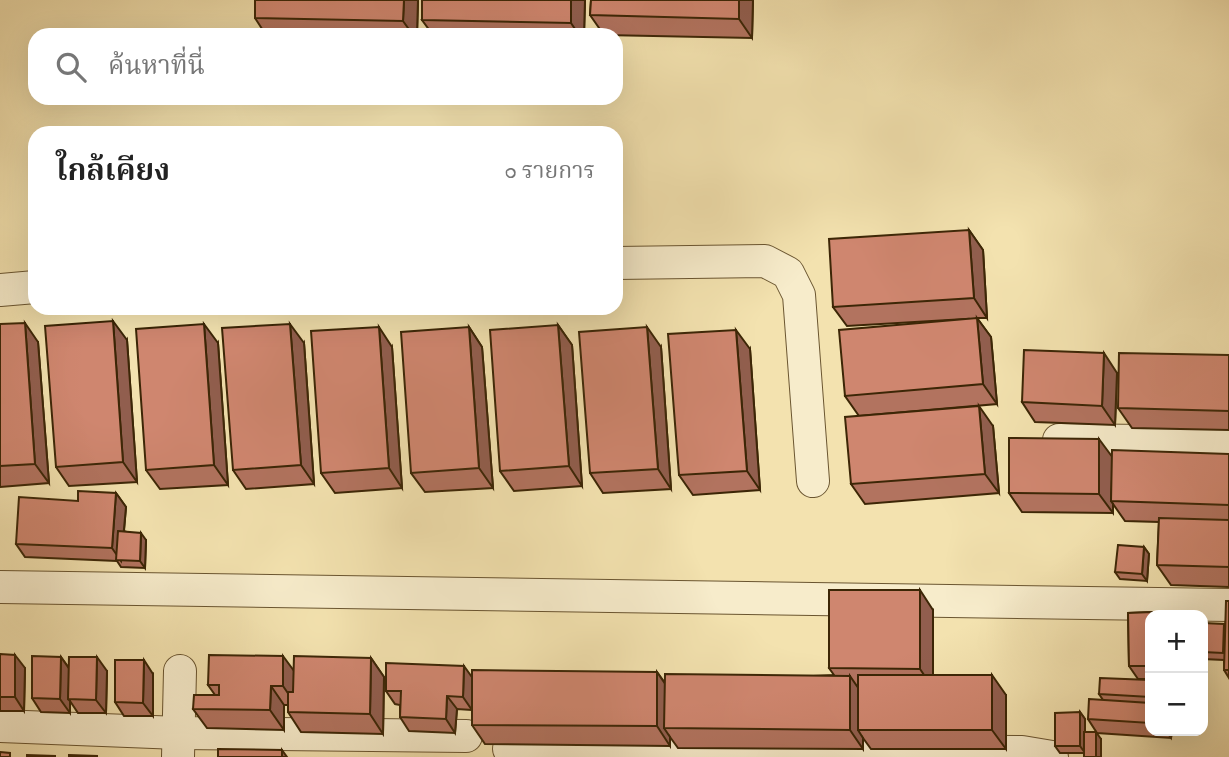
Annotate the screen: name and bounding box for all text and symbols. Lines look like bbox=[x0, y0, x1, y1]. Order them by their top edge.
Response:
search box bbox=[28, 28, 623, 105]
icon: search bbox=[52, 48, 90, 86]
text: ค้นหาที่นี่ bbox=[108, 50, 205, 83]
text: ใกล้เคียง bbox=[56, 153, 170, 190]
text: 0 รายการ bbox=[504, 157, 595, 186]
map controls bbox=[1145, 610, 1208, 736]
button: + bbox=[1145, 610, 1208, 673]
button: − bbox=[1145, 673, 1208, 736]

